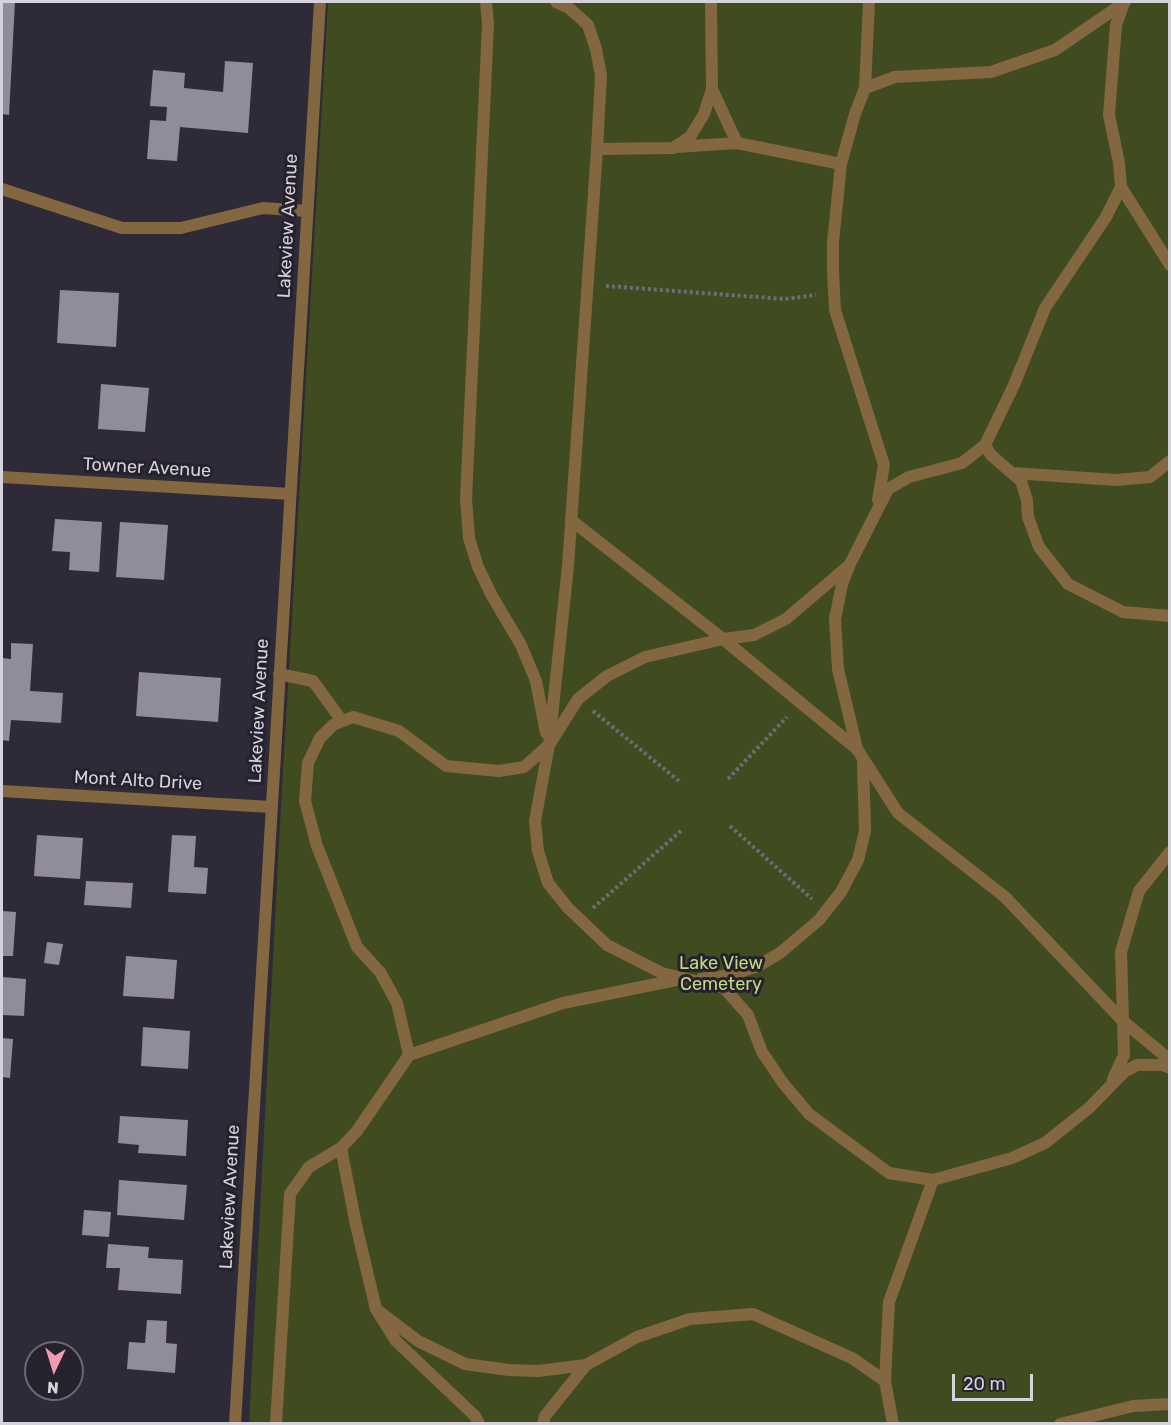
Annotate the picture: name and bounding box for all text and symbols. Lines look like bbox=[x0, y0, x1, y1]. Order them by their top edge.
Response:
street label: Lakeview Avenue bbox=[273, 153, 303, 299]
street label: Towner Avenue bbox=[82, 454, 212, 482]
street label: Lakeview Avenue bbox=[244, 638, 274, 784]
street label: Mont Alto Drive bbox=[73, 767, 203, 795]
park label: Lake View Cemetery bbox=[679, 953, 763, 996]
street label: Lakeview Avenue bbox=[215, 1124, 245, 1270]
north arrow bbox=[24, 1341, 84, 1401]
scale bar bbox=[955, 1362, 1036, 1400]
text: 20 m bbox=[963, 1373, 1005, 1395]
text: N bbox=[46, 1378, 59, 1397]

